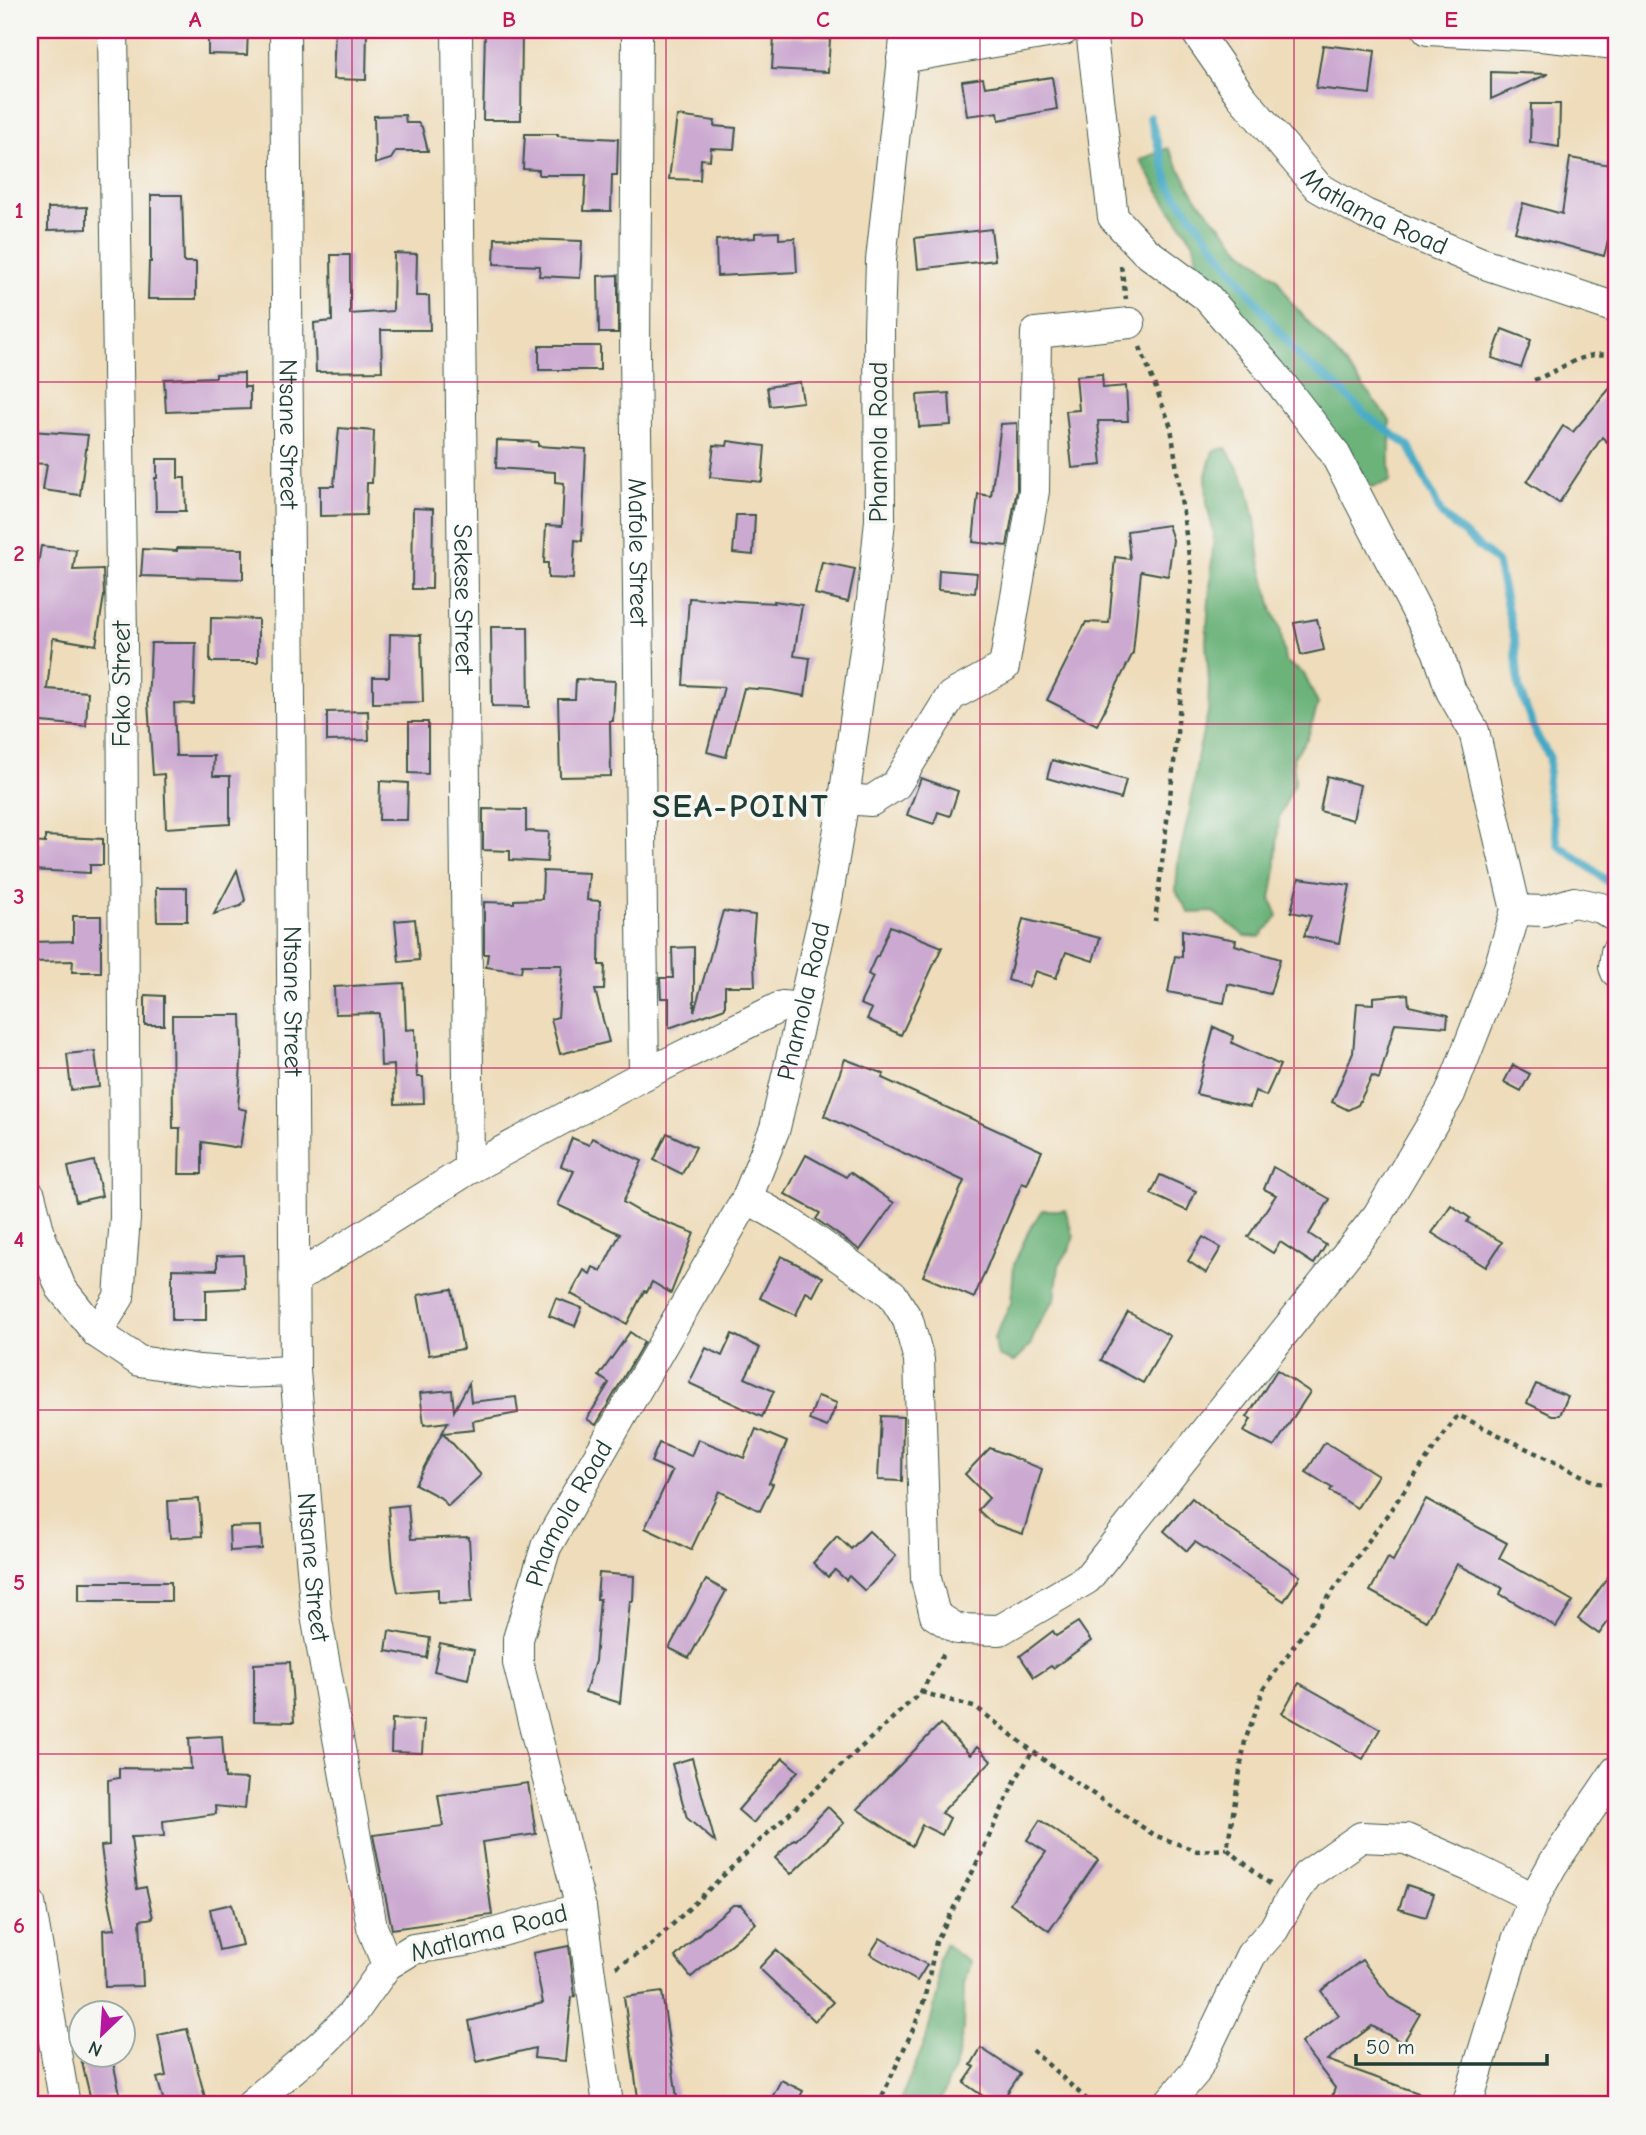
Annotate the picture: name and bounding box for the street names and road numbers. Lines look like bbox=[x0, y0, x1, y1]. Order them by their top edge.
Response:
street label: Matlama Road bbox=[1294, 162, 1452, 262]
street label: Ntsane Street bbox=[272, 359, 304, 511]
street label: Phamola Road bbox=[864, 361, 894, 523]
street label: Mafole Street bbox=[622, 478, 653, 628]
street label: Sekese Street bbox=[447, 524, 479, 676]
street label: Fako Street bbox=[107, 619, 137, 747]
street label: Phamola Road bbox=[771, 920, 837, 1083]
street label: Ntsane Street bbox=[277, 926, 308, 1078]
street label: Phamola Road bbox=[520, 1435, 619, 1590]
street label: Ntsane Street bbox=[291, 1491, 336, 1646]
street label: Matlama Road bbox=[407, 1898, 571, 1968]

